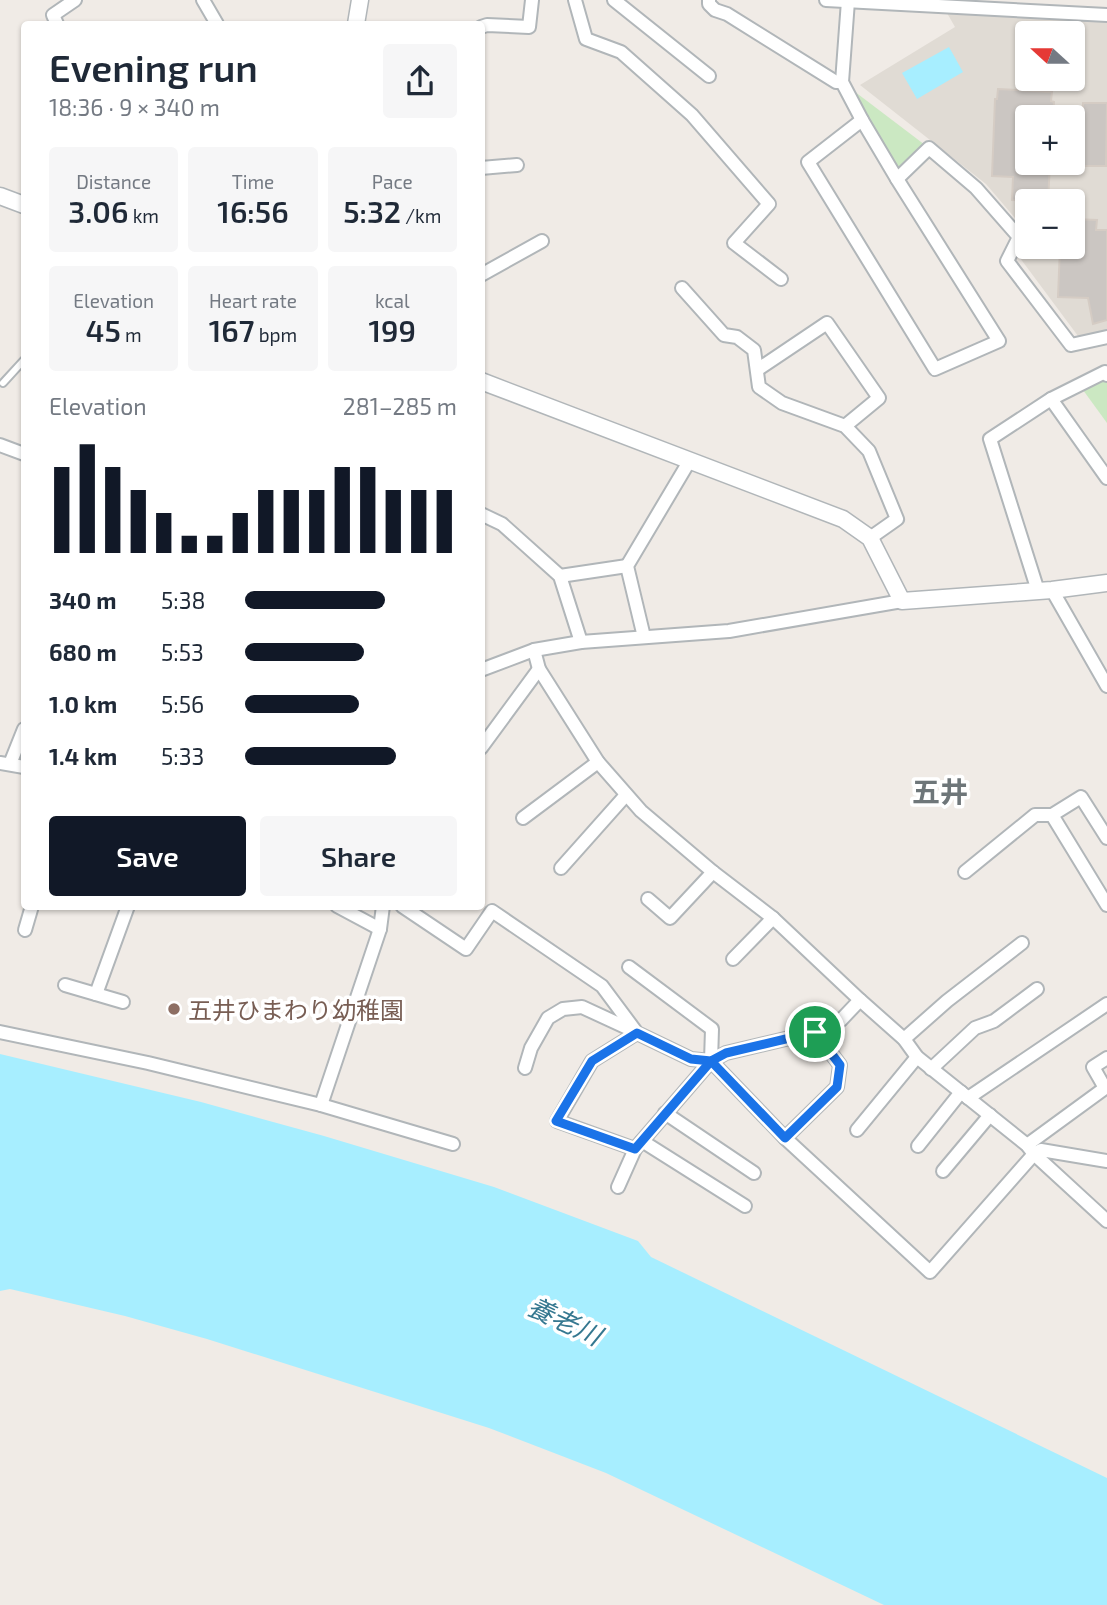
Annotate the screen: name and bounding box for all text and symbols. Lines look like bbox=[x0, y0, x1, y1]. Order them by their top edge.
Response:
north arrow bbox=[1015, 21, 1085, 91]
map controls bbox=[1015, 21, 1085, 259]
text: Evening run bbox=[49, 44, 258, 90]
button: share bbox=[383, 44, 457, 118]
text: 18:36 · 9 × 340 m bbox=[49, 93, 220, 121]
button: + bbox=[1015, 105, 1085, 175]
text: Distance bbox=[76, 170, 151, 193]
text: Time bbox=[232, 170, 274, 193]
text: Pace bbox=[372, 170, 413, 193]
button: − bbox=[1015, 189, 1085, 259]
text: 3.06 bbox=[68, 193, 128, 229]
text: 16:56 bbox=[217, 193, 289, 229]
text: 5:32 bbox=[343, 193, 401, 229]
text: km bbox=[128, 204, 159, 227]
text: /km bbox=[401, 204, 441, 227]
text: Elevation bbox=[73, 289, 154, 312]
text: Heart rate bbox=[209, 289, 297, 312]
text: kcal bbox=[375, 289, 410, 312]
text: 45 bbox=[86, 312, 121, 348]
text: 167 bbox=[209, 312, 254, 348]
text: 199 bbox=[369, 312, 416, 348]
text: m bbox=[121, 323, 142, 346]
text: bpm bbox=[254, 323, 297, 346]
text: Elevation bbox=[49, 392, 147, 420]
text: 281–285 m bbox=[343, 392, 457, 420]
text: 340 m bbox=[49, 586, 116, 614]
text: 5:38 bbox=[161, 586, 206, 614]
text: 680 m bbox=[49, 638, 117, 666]
text: 5:53 bbox=[161, 638, 204, 666]
text: 1.0 km bbox=[49, 690, 117, 718]
text: 5:56 bbox=[161, 690, 204, 718]
text: 1.4 km bbox=[49, 742, 117, 770]
text: 5:33 bbox=[161, 742, 204, 770]
district label: 五井 bbox=[912, 774, 968, 808]
button: Save bbox=[49, 816, 246, 896]
button: Share bbox=[260, 816, 457, 896]
place label: 五井ひまわり幼稚園 bbox=[188, 995, 404, 1024]
marker: 五井ひまわり幼稚園 bbox=[166, 1001, 182, 1017]
pin bbox=[785, 1002, 845, 1062]
icon: arrive bbox=[796, 1013, 834, 1051]
water label: 養老川 bbox=[523, 1289, 610, 1352]

